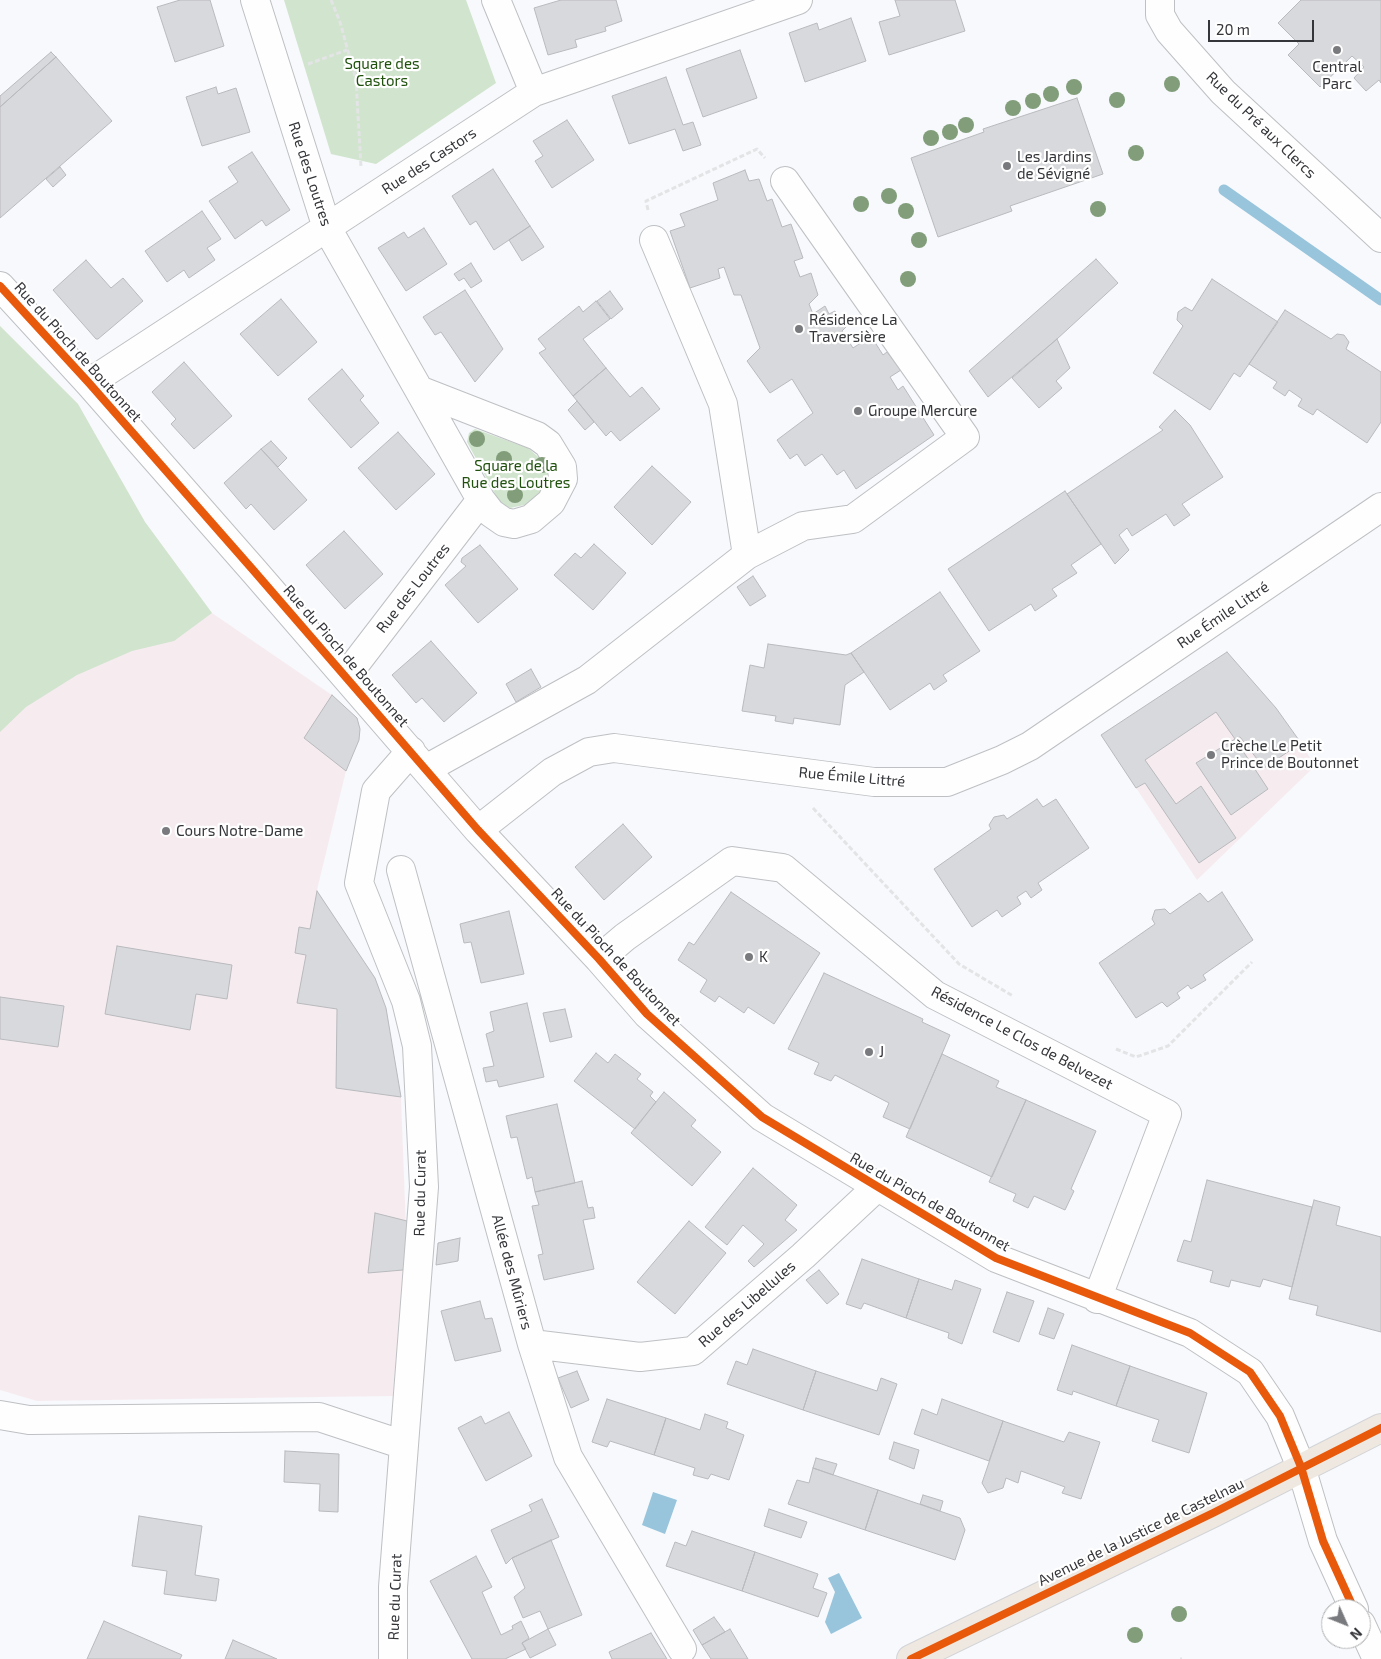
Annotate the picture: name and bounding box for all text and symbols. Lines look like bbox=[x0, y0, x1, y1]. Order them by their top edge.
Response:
scale bar bbox=[1211, 10, 1317, 42]
text: 20 m bbox=[1216, 20, 1250, 38]
marker: Central Parc bbox=[1331, 44, 1343, 56]
park label: Square des Castors bbox=[344, 55, 420, 90]
place label: Central Parc bbox=[1312, 58, 1362, 93]
street label: Rue du Pré aux Clercs bbox=[1202, 68, 1320, 182]
street label: Rue des Loutres bbox=[285, 119, 335, 229]
street label: Rue des Castors bbox=[378, 124, 480, 198]
place label: Les Jardins de Sévigné bbox=[1017, 148, 1092, 183]
marker: Les Jardins de Sévigné bbox=[1001, 160, 1013, 172]
street label: Rue du Pioch de Boutonnet bbox=[10, 278, 146, 426]
place label: Résidence La Traversière bbox=[809, 311, 898, 346]
marker: Résidence La Traversière bbox=[793, 323, 805, 335]
place label: Groupe Mercure bbox=[868, 402, 977, 420]
marker: Groupe Mercure bbox=[852, 405, 864, 417]
park label: Square de la Rue des Loutres bbox=[462, 457, 570, 492]
street label: Rue des Loutres bbox=[372, 540, 454, 636]
street label: Rue Émile Littré bbox=[1174, 578, 1272, 652]
street label: Rue du Pioch de Boutonnet bbox=[280, 581, 412, 731]
place label: Crèche Le Petit Prince de Boutonnet bbox=[1221, 737, 1359, 772]
marker: Crèche Le Petit Prince de Boutonnet bbox=[1205, 749, 1217, 761]
street label: Rue Émile Littré bbox=[798, 763, 906, 791]
place label: Cours Notre-Dame bbox=[176, 822, 303, 840]
marker: Cours Notre-Dame bbox=[160, 825, 172, 837]
street label: Rue du Pioch de Boutonnet bbox=[547, 884, 685, 1030]
place label: K bbox=[759, 948, 768, 966]
marker: K bbox=[743, 951, 755, 963]
street label: Résidence Le Clos de Belvezet bbox=[928, 982, 1116, 1094]
place label: J bbox=[879, 1043, 884, 1061]
marker: J bbox=[863, 1046, 875, 1058]
street label: Rue du Curat bbox=[410, 1149, 430, 1237]
street label: Rue du Pioch de Boutonnet bbox=[847, 1149, 1013, 1255]
street label: Allée des Mûriers bbox=[488, 1212, 536, 1332]
street label: Rue des Libellules bbox=[695, 1257, 799, 1351]
street label: Avenue de la Justice de Castelnau bbox=[1035, 1474, 1247, 1590]
street label: Rue du Curat bbox=[384, 1553, 406, 1641]
north arrow bbox=[1321, 1599, 1371, 1649]
text: N bbox=[1347, 1625, 1366, 1644]

